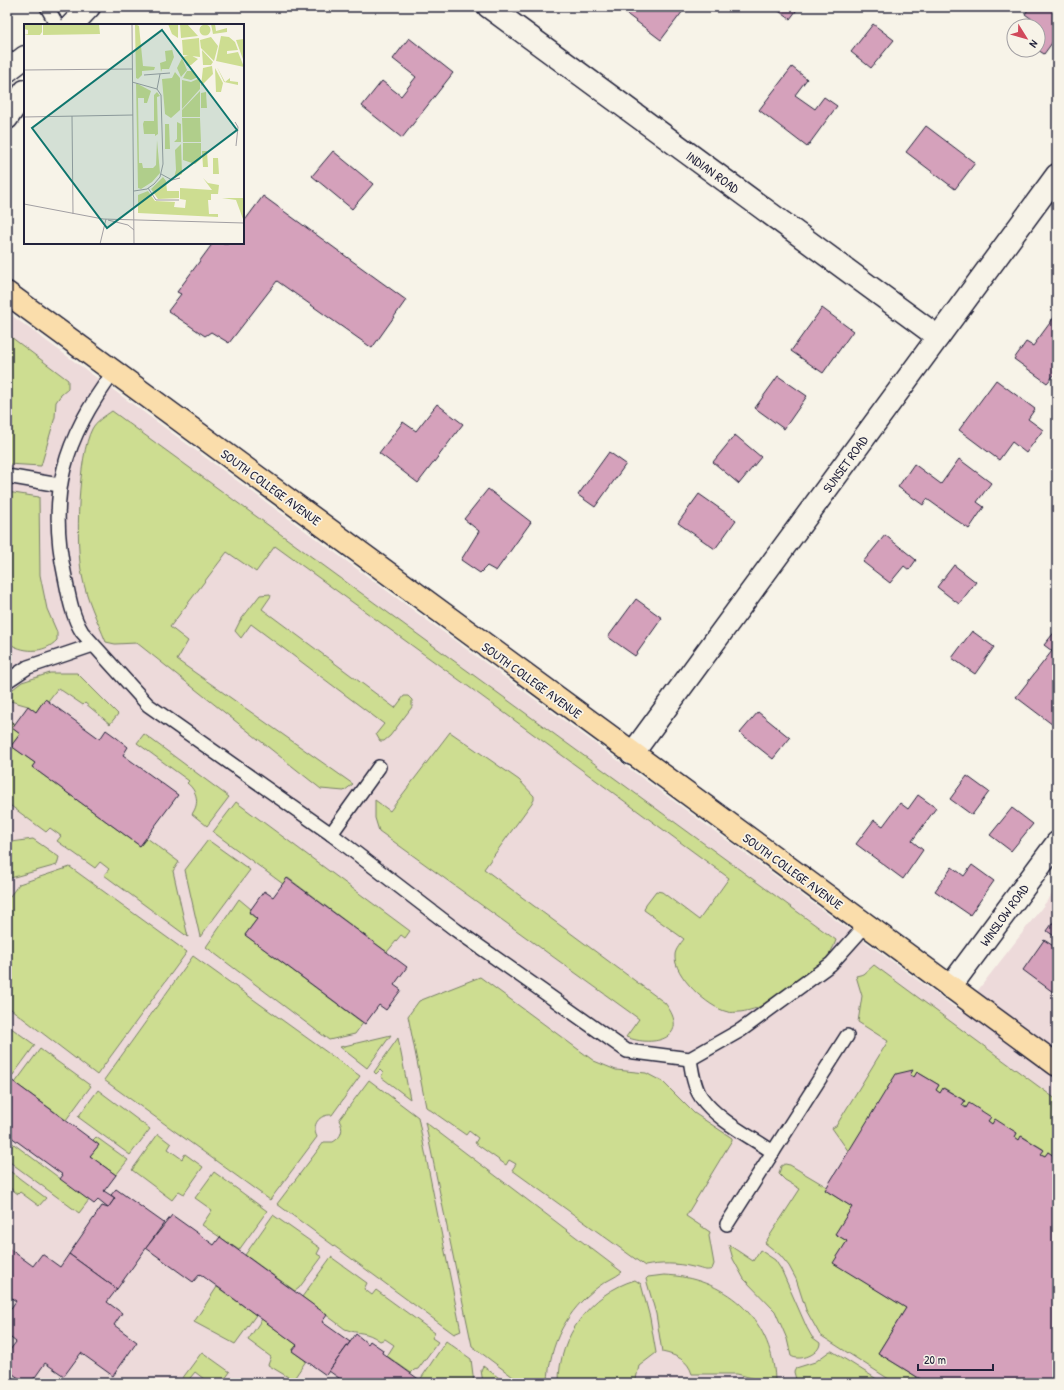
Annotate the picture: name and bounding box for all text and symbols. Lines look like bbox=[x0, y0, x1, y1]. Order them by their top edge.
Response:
north arrow bbox=[1006, 18, 1046, 58]
inset map bbox=[24, 24, 244, 244]
text: N bbox=[1027, 37, 1041, 51]
street label: INDIAN ROAD bbox=[683, 147, 744, 198]
street label: SUNSET ROAD bbox=[818, 431, 872, 496]
street label: SOUTH COLLEGE AVENUE bbox=[217, 445, 325, 530]
street label: SOUTH COLLEGE AVENUE bbox=[478, 638, 586, 723]
street label: SOUTH COLLEGE AVENUE bbox=[739, 829, 847, 914]
street label: WINSLOW ROAD bbox=[975, 880, 1033, 950]
scale bar bbox=[918, 1346, 993, 1372]
text: 20 m bbox=[924, 1351, 946, 1368]

